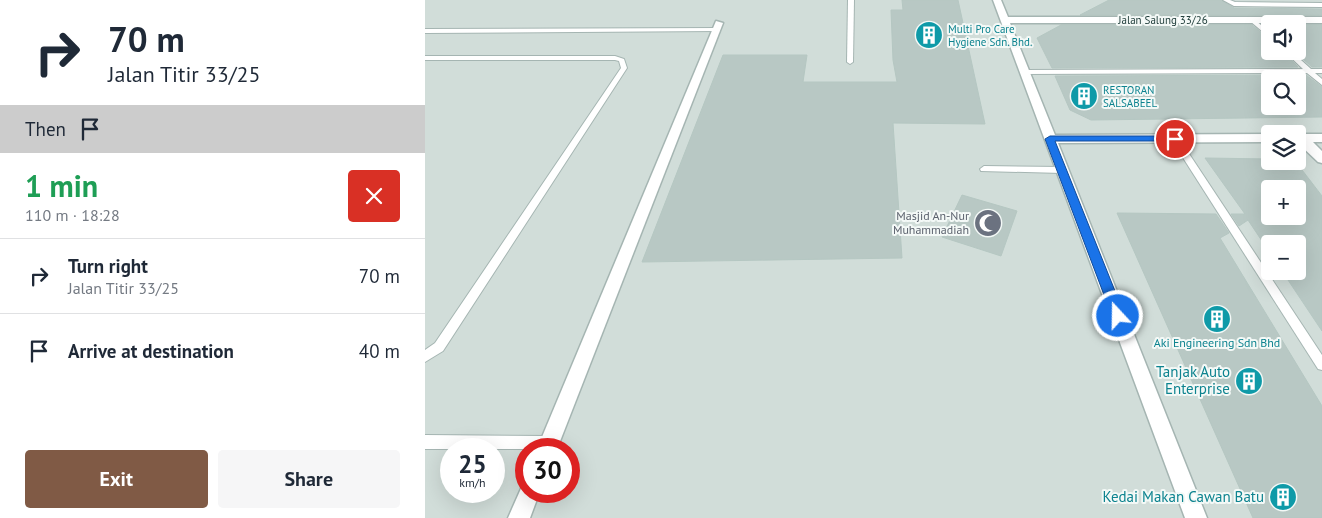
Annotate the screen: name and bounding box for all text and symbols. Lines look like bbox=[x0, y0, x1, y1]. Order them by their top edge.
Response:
street label: Jalan Salung 33/26 bbox=[1117, 13, 1208, 27]
map controls bbox=[1261, 15, 1306, 280]
button: sound bbox=[1261, 15, 1306, 60]
text: 70 m bbox=[108, 16, 185, 62]
icon: right bbox=[25, 20, 90, 85]
building icon: Multi Pro Care Hygiene Sdn. Bhd. bbox=[914, 20, 944, 50]
place label: Multi Pro Care Hygiene Sdn. Bhd. bbox=[948, 22, 1032, 49]
text: Jalan Titir 33/25 bbox=[108, 60, 260, 88]
button: search bbox=[1261, 70, 1306, 115]
building icon: RESTORAN SALSABEEL bbox=[1069, 81, 1099, 111]
place label: RESTORAN SALSABEEL bbox=[1103, 83, 1157, 110]
icon: arrive bbox=[76, 115, 104, 143]
text: Then bbox=[25, 117, 66, 141]
pin bbox=[1154, 118, 1196, 160]
icon: arrive bbox=[1161, 125, 1189, 153]
button: layers bbox=[1261, 125, 1306, 170]
text: 1 min bbox=[25, 166, 98, 205]
button: close bbox=[348, 170, 400, 222]
button: + bbox=[1261, 180, 1306, 225]
text: 110 m · 18:28 bbox=[25, 205, 120, 225]
place label: Masjid An-Nur Muhammadiah bbox=[893, 208, 969, 237]
mosque icon: Masjid An-Nur Muhammadiah bbox=[973, 208, 1003, 238]
button: − bbox=[1261, 235, 1306, 280]
text: Turn right bbox=[68, 254, 148, 278]
icon: right bbox=[25, 262, 53, 290]
text: 70 m bbox=[359, 264, 400, 288]
text: Jalan Titir 33/25 bbox=[68, 278, 179, 298]
position arrow bbox=[1091, 289, 1143, 341]
building icon: Aki Engineering Sdn Bhd bbox=[1202, 304, 1232, 334]
place label: Aki Engineering Sdn Bhd bbox=[1154, 335, 1280, 350]
icon: arrive bbox=[25, 337, 53, 365]
text: Arrive at destination bbox=[68, 339, 234, 363]
text: 40 m bbox=[359, 339, 400, 363]
place label: Tanjak Auto Enterprise bbox=[1156, 362, 1230, 398]
building icon: Tanjak Auto Enterprise bbox=[1234, 366, 1264, 396]
speed limit sign: 30 bbox=[515, 438, 580, 503]
text: 25 bbox=[458, 448, 487, 480]
button: Exit bbox=[25, 450, 208, 508]
button: Share bbox=[218, 450, 400, 508]
text: km/h bbox=[459, 475, 486, 490]
building icon: Kedai Makan Cawan Batu bbox=[1268, 482, 1298, 512]
place label: Kedai Makan Cawan Batu bbox=[1102, 487, 1264, 506]

